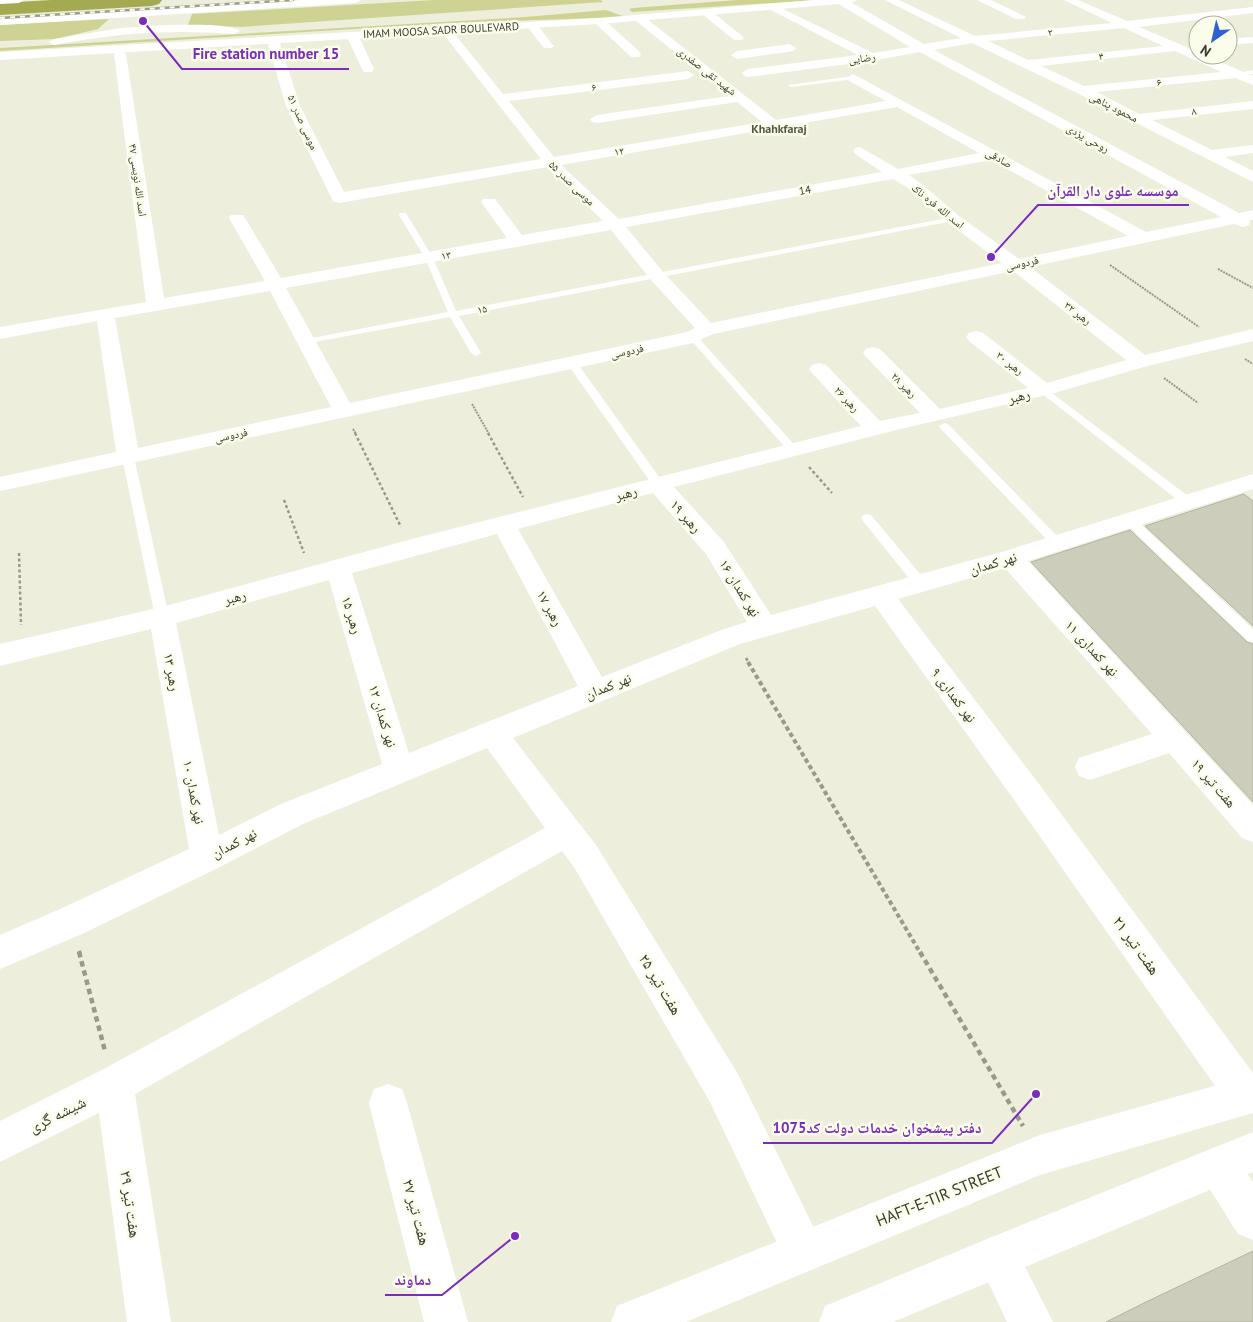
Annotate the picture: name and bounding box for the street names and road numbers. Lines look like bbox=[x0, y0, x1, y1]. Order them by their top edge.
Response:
street label: IMAM MOOSA SADR BOULEVARD bbox=[363, 19, 519, 41]
street label: ۲ bbox=[1047, 25, 1053, 39]
street label: شهید تقی صفدری bbox=[675, 44, 739, 98]
street label: رضایی bbox=[848, 49, 876, 67]
street label: ۴ bbox=[1098, 49, 1104, 63]
street label: ۶ bbox=[1156, 75, 1162, 89]
street label: ۶ bbox=[591, 80, 597, 94]
street label: محمود پناهی bbox=[1087, 89, 1141, 125]
street label: موسی صدر ۵۱ bbox=[285, 92, 321, 152]
street label: ۸ bbox=[1191, 104, 1197, 118]
street label: روحی یزدی bbox=[1064, 121, 1112, 155]
street label: ۴۷ اسد الله نویسی bbox=[126, 143, 150, 217]
street label: ۱۲ bbox=[613, 143, 625, 159]
street label: صادقی bbox=[983, 145, 1015, 171]
street label: موسی صدر ۵۵ bbox=[546, 158, 598, 208]
street label: اسد الله فره ناک bbox=[909, 180, 967, 232]
street label: 14 bbox=[798, 182, 812, 198]
street label: ۱۳ bbox=[440, 247, 452, 263]
street label: فردوسی bbox=[1004, 253, 1040, 273]
street label: رهبر ۳۲ bbox=[1062, 298, 1094, 328]
street label: ۱۵ bbox=[476, 301, 488, 317]
street label: فردوسی bbox=[609, 341, 645, 361]
street label: رهبر ۳۰ bbox=[994, 348, 1026, 378]
street label: رهبر ۲۸ bbox=[888, 369, 920, 401]
street label: رهبر ۲۶ bbox=[832, 383, 862, 415]
street label: رهبر bbox=[1005, 385, 1032, 408]
street label: فردوسی bbox=[213, 425, 249, 445]
street label: رهبر bbox=[612, 481, 639, 505]
street label: رهبر ۱۹ bbox=[666, 496, 706, 536]
street label: نهر کمدان bbox=[967, 548, 1019, 578]
street label: نهر کمدان ۱۶ bbox=[715, 556, 765, 620]
street label: رهبر bbox=[221, 585, 248, 609]
street label: رهبر ۱۷ bbox=[533, 587, 567, 629]
street label: رهبر ۱۵ bbox=[338, 594, 366, 636]
street label: نهر کمداری ۱۱ bbox=[1061, 616, 1123, 680]
street label: رهبر ۱۳ bbox=[160, 651, 184, 693]
street label: نهر کمداری ۹ bbox=[927, 664, 981, 726]
street label: نهر کمدان bbox=[582, 669, 634, 703]
street label: نهر کمدان ۱۲ bbox=[365, 682, 401, 750]
street label: هفت تیر ۱۹ bbox=[1188, 755, 1240, 811]
street label: نهر کمدان ۱۰ bbox=[179, 759, 209, 826]
street label: نهر کمدان bbox=[208, 824, 260, 862]
street label: هفت تیر ۲۱ bbox=[1109, 912, 1165, 978]
street label: هفت تیر ۲۵ bbox=[635, 950, 687, 1018]
street label: شیشه گری bbox=[25, 1091, 89, 1138]
street label: HAFT-E-TIR STREET bbox=[873, 1161, 1005, 1231]
street label: هفت تیر ۲۹ bbox=[116, 1169, 146, 1239]
street label: هفت تیر ۲۷ bbox=[399, 1177, 435, 1247]

